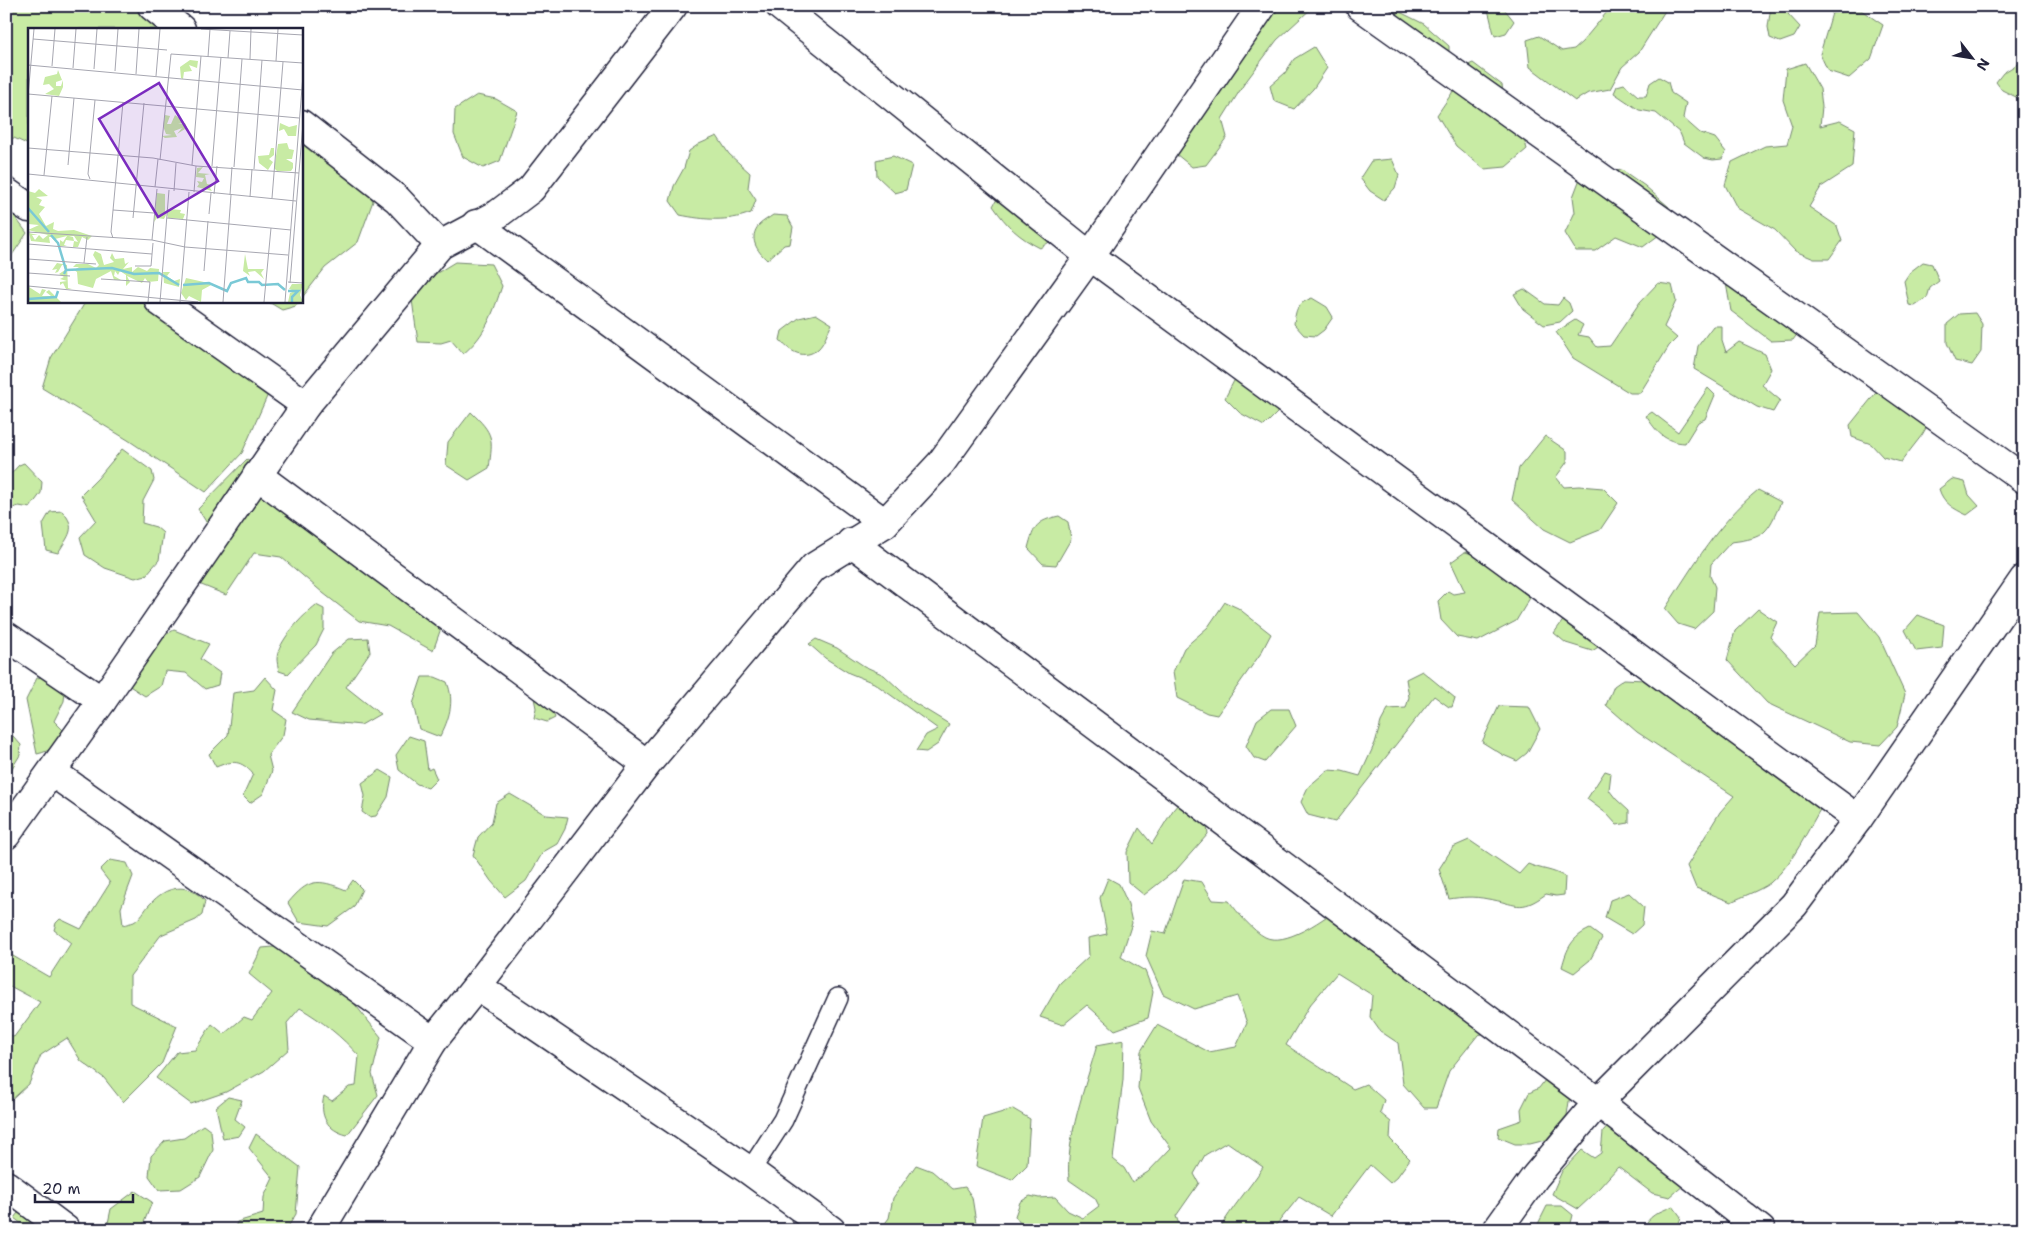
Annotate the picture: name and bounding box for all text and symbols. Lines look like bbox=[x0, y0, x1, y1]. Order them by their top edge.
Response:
inset map bbox=[28, 28, 302, 302]
north arrow bbox=[1948, 32, 1998, 82]
text: N bbox=[1973, 55, 1994, 74]
scale bar bbox=[35, 1171, 132, 1203]
text: 20 m bbox=[42, 1179, 81, 1199]

